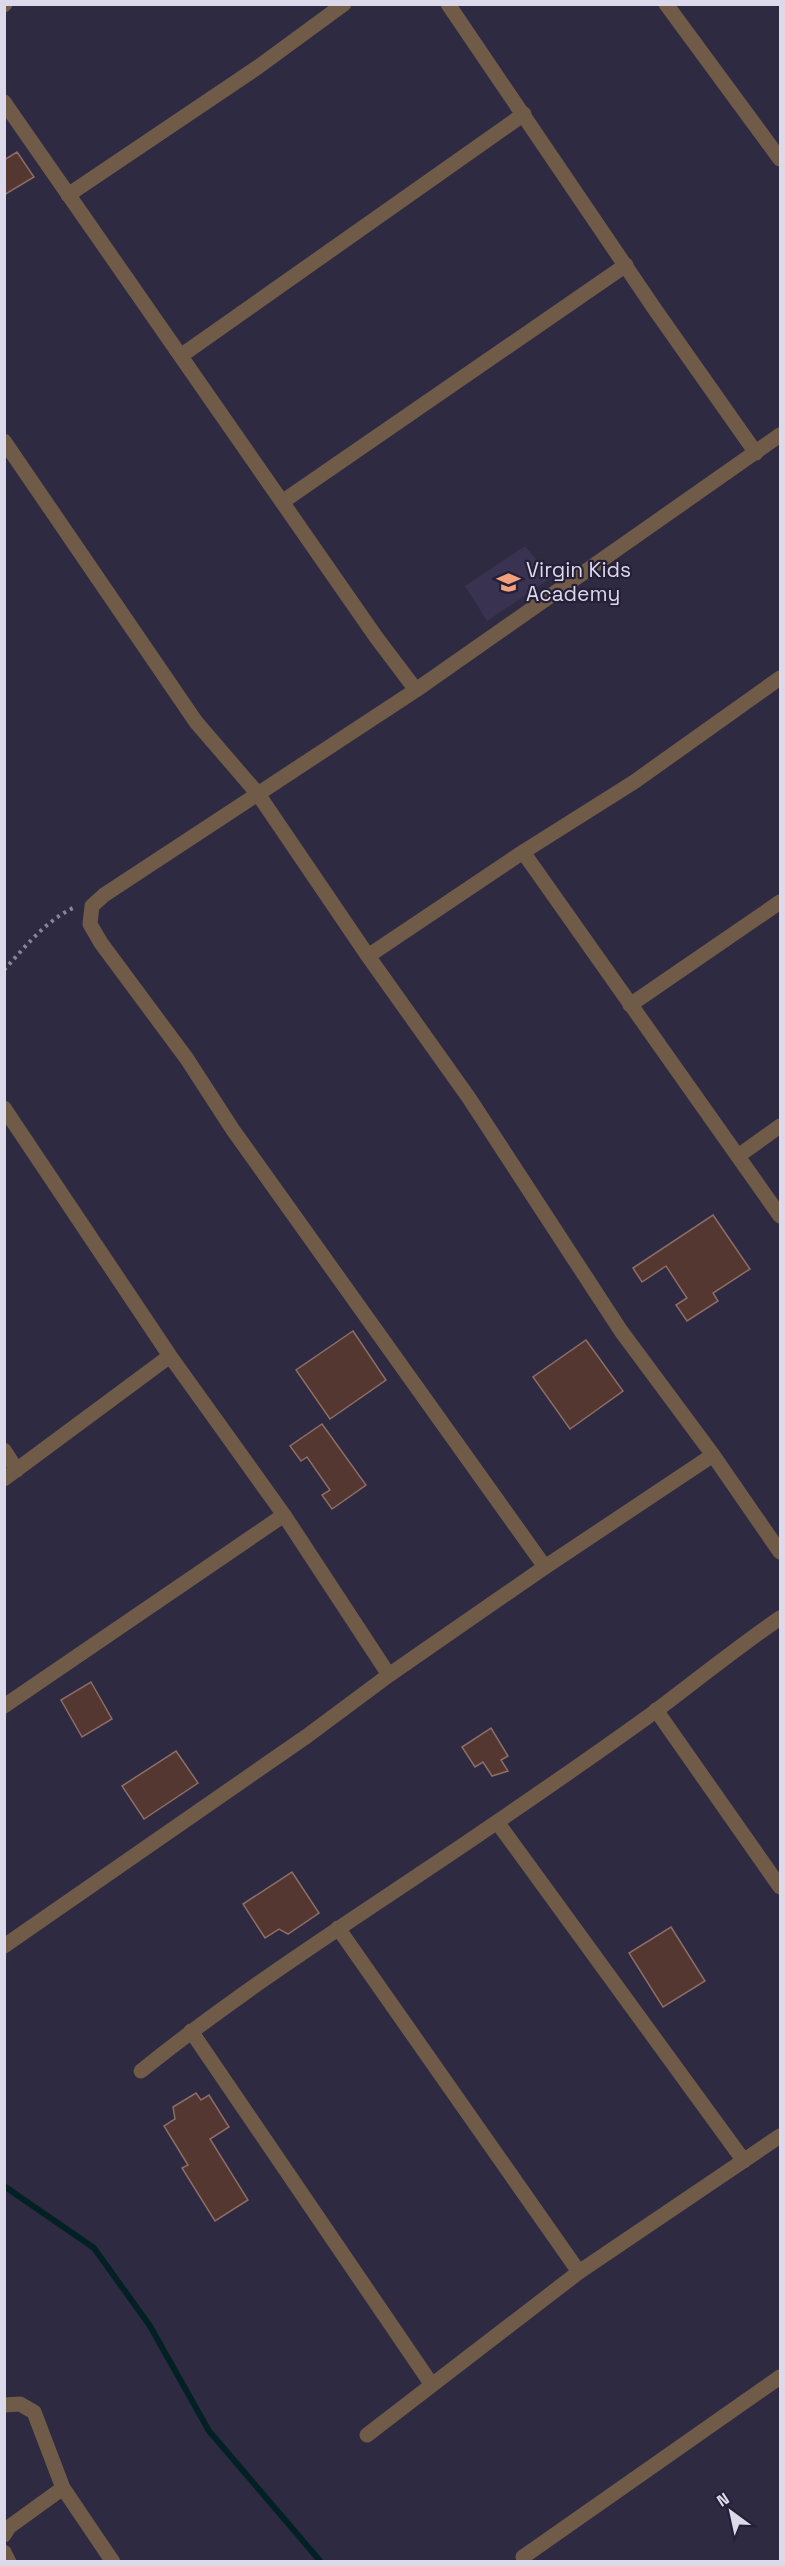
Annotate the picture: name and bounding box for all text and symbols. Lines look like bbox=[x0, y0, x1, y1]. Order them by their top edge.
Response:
place label: Virgin Kids Academy bbox=[526, 556, 631, 607]
school or university icon: Virgin Kids Academy bbox=[495, 569, 521, 595]
north arrow bbox=[701, 2482, 761, 2542]
text: N bbox=[713, 2488, 733, 2512]

